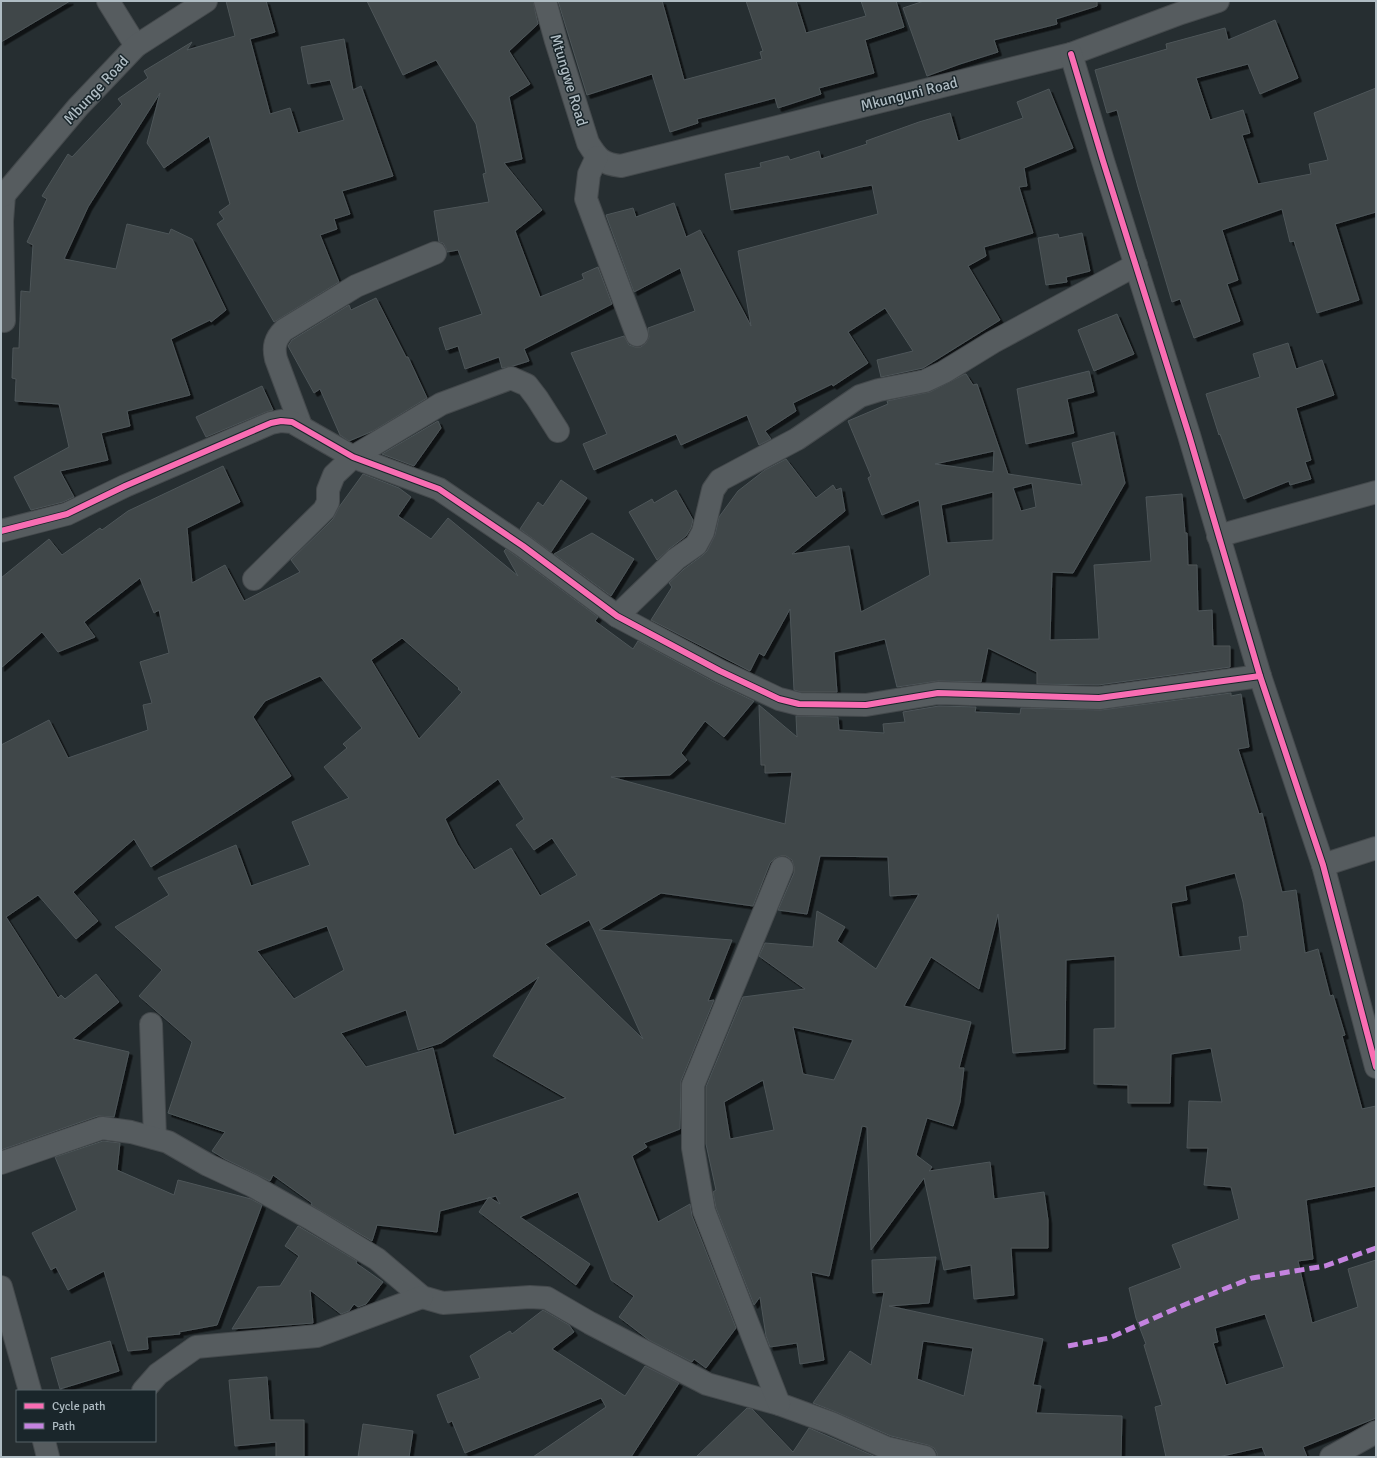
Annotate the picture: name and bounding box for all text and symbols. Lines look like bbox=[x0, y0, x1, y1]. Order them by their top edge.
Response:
street label: Mtungwe Road bbox=[546, 32, 592, 128]
street label: Mbunge Road bbox=[60, 52, 132, 128]
street label: Mkunguni Road bbox=[859, 73, 960, 115]
legend bbox=[16, 1390, 156, 1442]
text: Cycle path bbox=[52, 1399, 105, 1414]
text: Path bbox=[52, 1419, 75, 1434]

